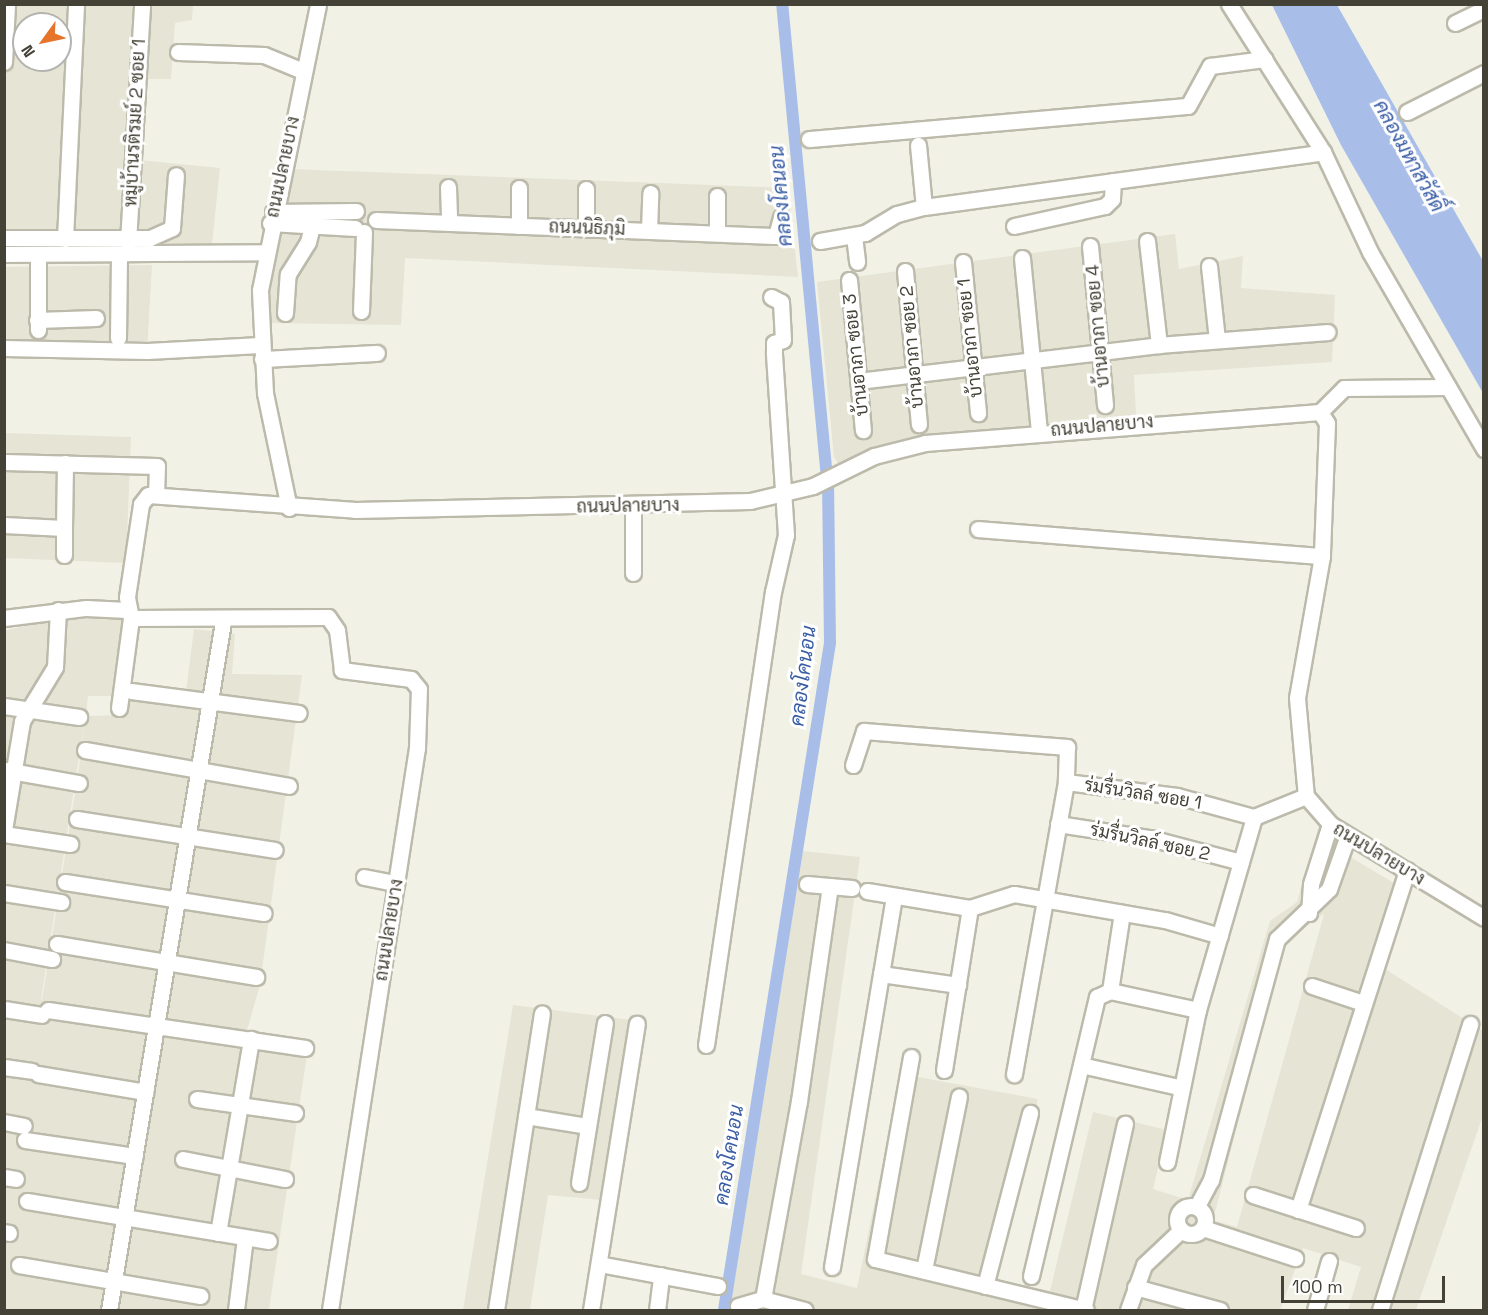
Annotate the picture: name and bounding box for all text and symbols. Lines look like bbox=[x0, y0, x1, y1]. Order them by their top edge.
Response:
north arrow bbox=[12, 12, 72, 72]
street label: หมู่บ้านรติรมย์ 2 ซอย 1 bbox=[120, 38, 150, 208]
text: N bbox=[16, 41, 40, 61]
water label: คลองมหาสวัสดิ์ bbox=[1368, 96, 1450, 216]
street label: ถนนปลายบาง bbox=[262, 114, 304, 220]
water label: คลองโคนอน bbox=[765, 144, 797, 248]
street label: ถนนนิธิภุมิ bbox=[548, 216, 626, 240]
street label: บ้านอาภา ซอย 4 bbox=[1082, 264, 1114, 388]
street label: บ้านอาภา ซอย 1 bbox=[953, 277, 987, 399]
street label: บ้านอาภา ซอย 2 bbox=[896, 285, 928, 409]
street label: บ้านอาภา ซอย 3 bbox=[839, 293, 873, 417]
street label: ถนนปลายบาง bbox=[1050, 411, 1154, 441]
street label: ถนนปลายบาง bbox=[576, 494, 680, 518]
water label: คลองโคนอน bbox=[785, 624, 821, 728]
street label: ร่มรื่นวิลล์ ซอย 1 bbox=[1083, 774, 1203, 814]
street label: ถนนปลายบาง bbox=[1329, 818, 1429, 890]
street label: ร่มรื่นวิลล์ ซอย 2 bbox=[1088, 819, 1212, 865]
street label: ถนนปลายบาง bbox=[370, 877, 408, 983]
water label: คลองโคนอน bbox=[709, 1103, 749, 1207]
scale bar bbox=[1284, 1264, 1448, 1302]
text: 100 m bbox=[1292, 1275, 1343, 1298]

